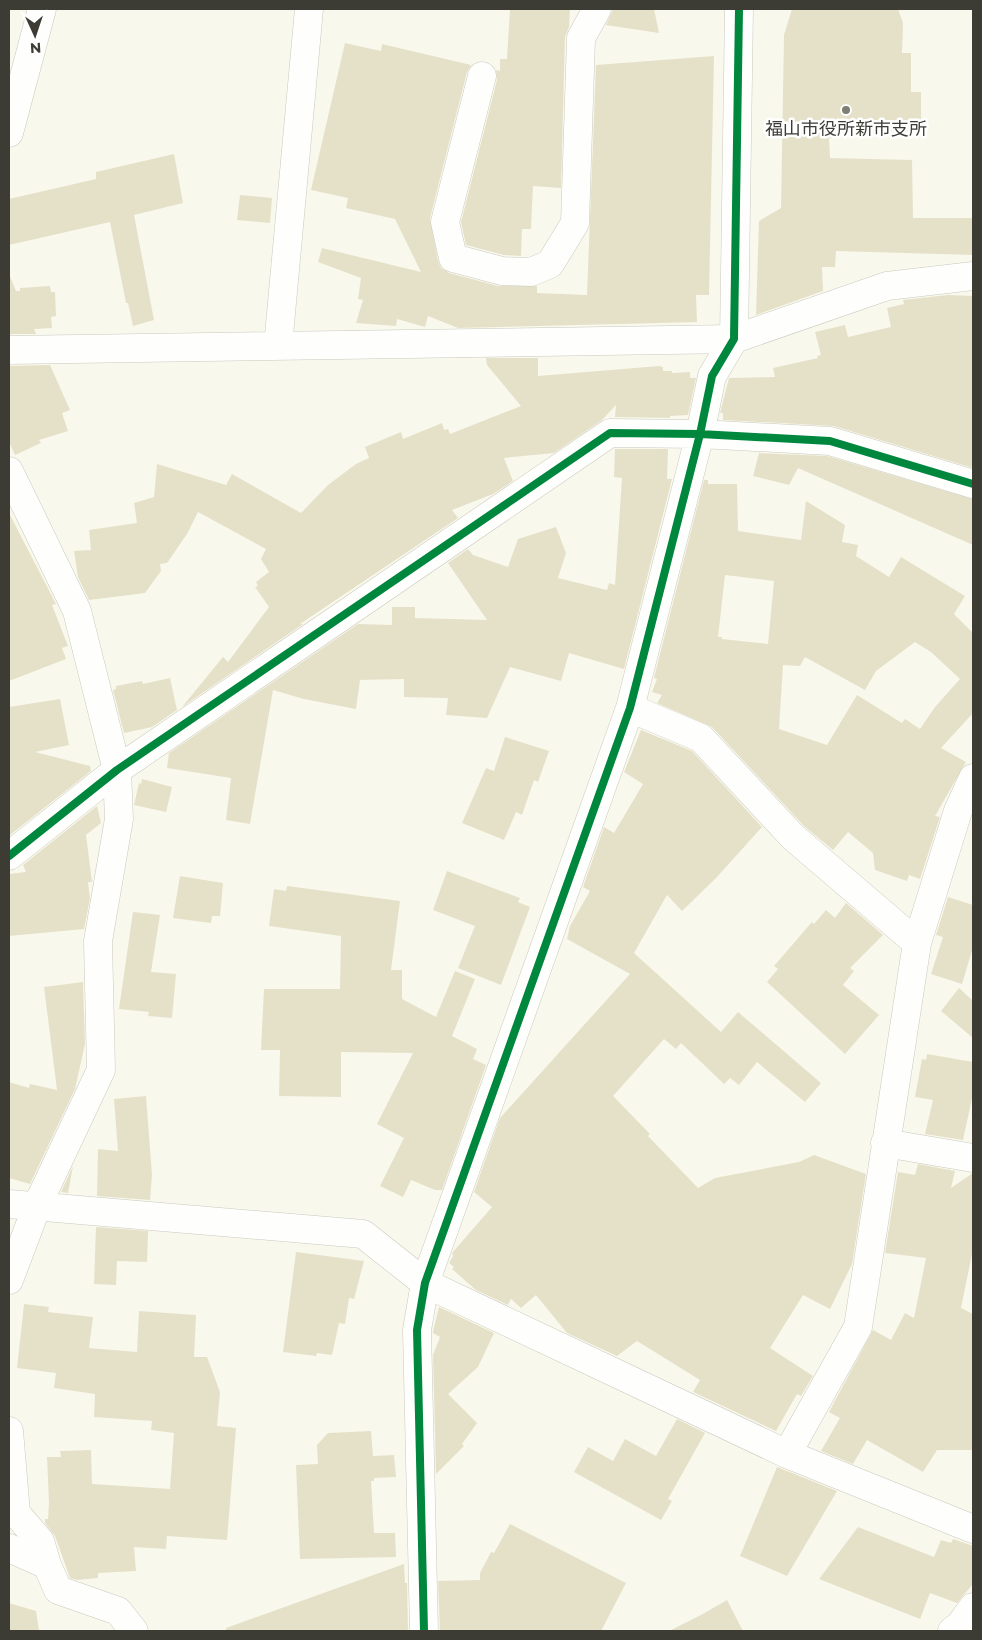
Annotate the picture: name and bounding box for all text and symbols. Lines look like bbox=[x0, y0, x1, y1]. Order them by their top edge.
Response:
north arrow bbox=[10, 10, 60, 60]
text: N bbox=[30, 39, 42, 57]
marker: 福山市役所新市支所 bbox=[840, 104, 852, 116]
place label: 福山市役所新市支所 bbox=[765, 118, 927, 140]

